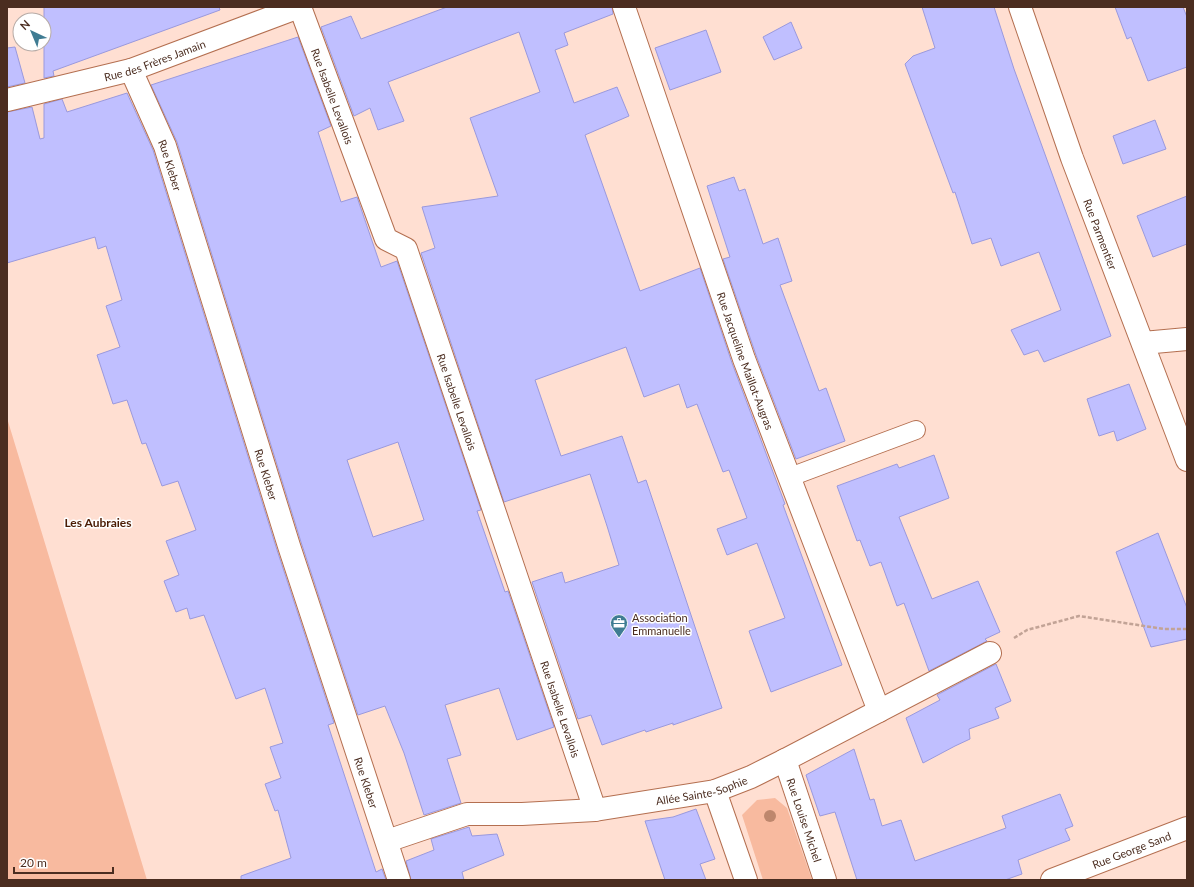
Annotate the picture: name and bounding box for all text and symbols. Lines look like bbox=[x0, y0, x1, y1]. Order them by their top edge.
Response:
north arrow bbox=[12, 12, 52, 52]
text: N bbox=[17, 17, 32, 32]
street label: Rue des Frères Jamain bbox=[102, 36, 207, 83]
street label: Rue Isabelle Levallois bbox=[309, 46, 357, 146]
street label: Rue Kleber bbox=[156, 137, 185, 192]
street label: Rue Parmentier bbox=[1082, 197, 1120, 271]
street label: Rue Jacqueline Maillot-Augras bbox=[715, 290, 777, 431]
street label: Rue Isabelle Levallois bbox=[435, 352, 480, 452]
street label: Rue Kleber bbox=[253, 447, 281, 502]
district label: Les Aubraies bbox=[64, 515, 132, 530]
place label: Association Emmanuelle bbox=[632, 611, 691, 637]
office icon: Association Emmanuelle bbox=[609, 613, 629, 638]
street label: Rue Isabelle Levallois bbox=[539, 659, 583, 759]
street label: Rue Kleber bbox=[352, 755, 381, 810]
street label: Allée Sainte-Sophie bbox=[655, 773, 749, 807]
street label: Rue Louise Michel bbox=[785, 776, 825, 863]
street label: Rue George Sand bbox=[1090, 828, 1173, 870]
scale bar bbox=[14, 849, 113, 875]
text: 20 m bbox=[20, 855, 47, 870]

